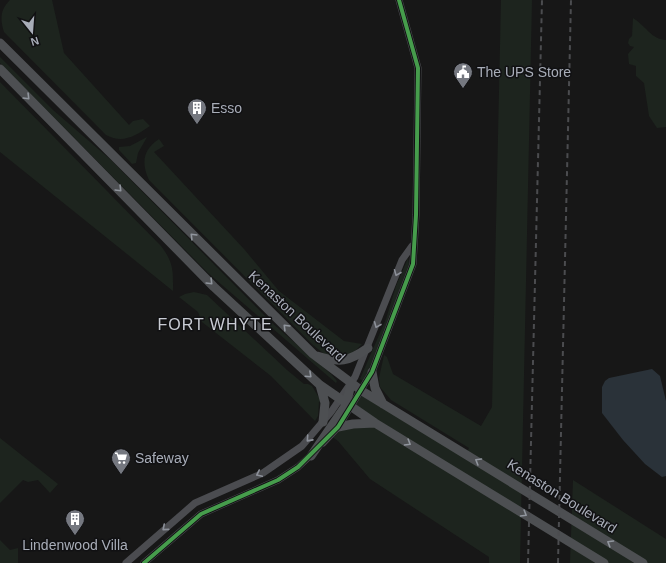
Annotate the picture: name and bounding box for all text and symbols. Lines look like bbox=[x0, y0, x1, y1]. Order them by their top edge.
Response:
north arrow bbox=[12, 12, 52, 52]
text: N bbox=[29, 35, 40, 48]
public building icon: The UPS Store bbox=[452, 61, 474, 89]
place label: The UPS Store bbox=[477, 64, 571, 80]
one-way arrow bbox=[22, 92, 30, 100]
building icon: Esso bbox=[186, 97, 208, 125]
place label: Esso bbox=[211, 100, 242, 116]
one-way arrow bbox=[114, 184, 121, 192]
one-way arrow bbox=[190, 233, 198, 241]
street label: Kenaston Boulevard bbox=[245, 267, 349, 365]
one-way arrow bbox=[394, 270, 402, 277]
one-way arrow bbox=[205, 277, 213, 285]
district label: FORT WHYTE bbox=[157, 316, 273, 333]
one-way arrow bbox=[373, 321, 381, 328]
one-way arrow bbox=[283, 324, 291, 332]
one-way arrow bbox=[304, 370, 311, 377]
one-way arrow bbox=[306, 434, 313, 442]
one-way arrow bbox=[404, 439, 411, 446]
supermarket icon: Safeway bbox=[110, 447, 132, 475]
place label: Safeway bbox=[135, 450, 189, 466]
street label: Kenaston Boulevard bbox=[504, 456, 620, 536]
one-way arrow bbox=[475, 459, 482, 466]
one-way arrow bbox=[256, 469, 263, 477]
building icon: Lindenwood Villa bbox=[64, 508, 86, 536]
one-way arrow bbox=[520, 509, 527, 516]
one-way arrow bbox=[163, 523, 170, 530]
place label: Lindenwood Villa bbox=[22, 537, 128, 553]
one-way arrow bbox=[607, 540, 614, 547]

